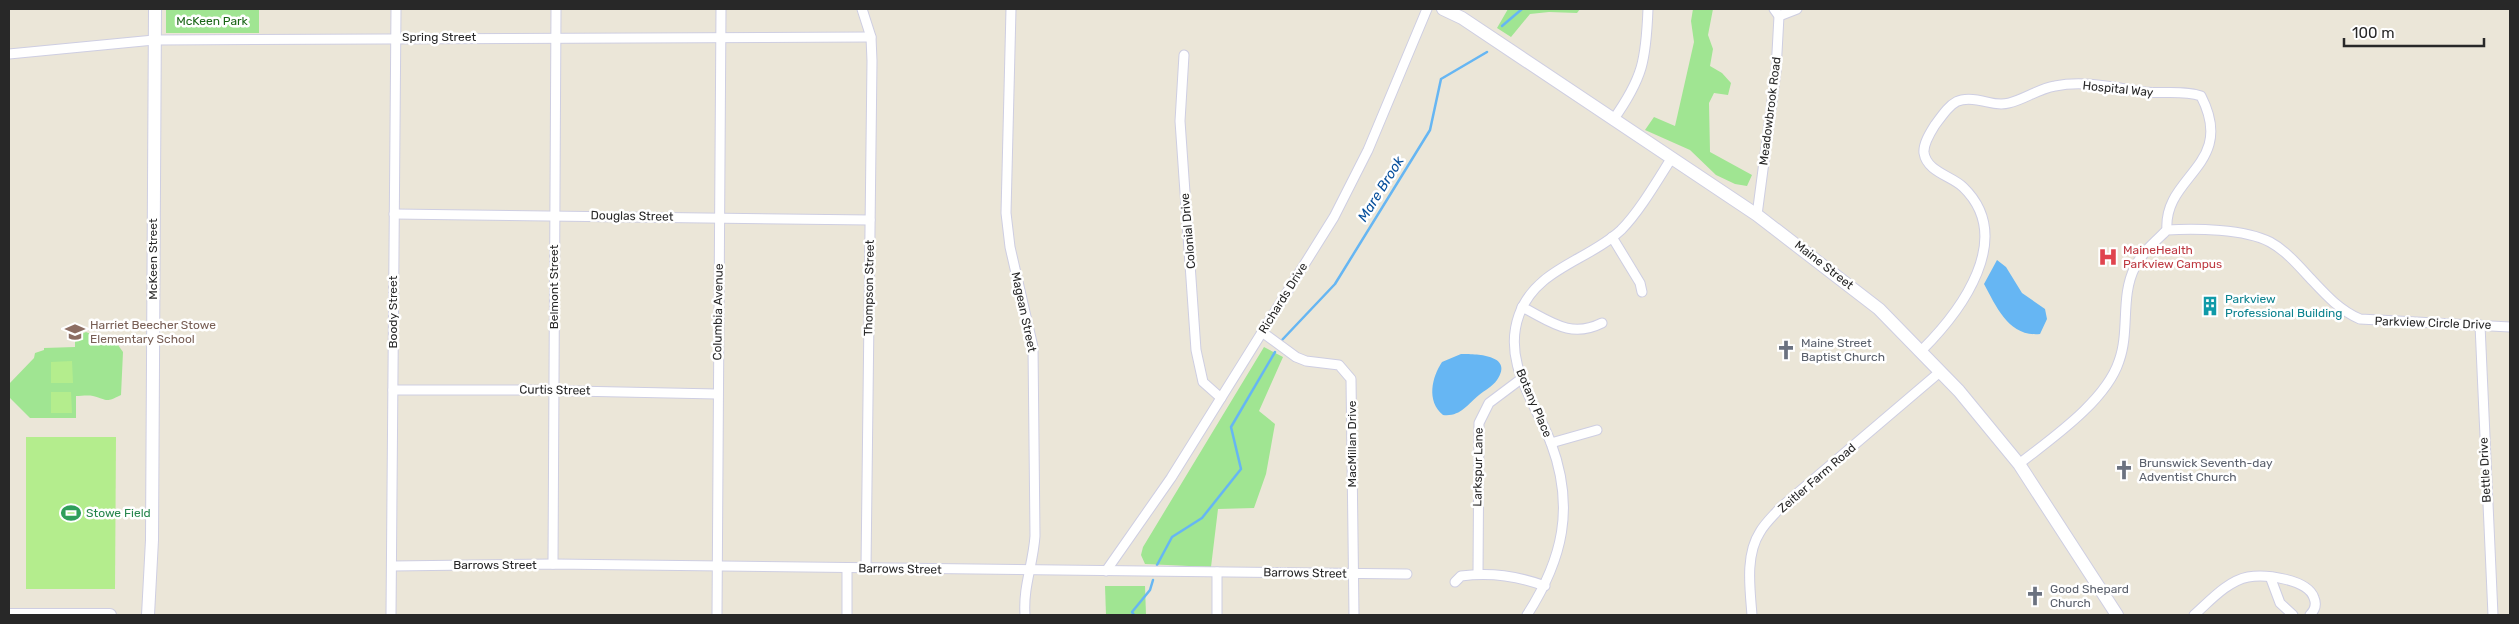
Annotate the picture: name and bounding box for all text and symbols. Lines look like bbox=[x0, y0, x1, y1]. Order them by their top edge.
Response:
park label: McKeen Park bbox=[176, 14, 249, 28]
scale bar bbox=[2344, 15, 2484, 47]
text: 100 m bbox=[2352, 24, 2394, 42]
street label: Spring Street bbox=[402, 30, 476, 44]
street label: Meadowbrook Road bbox=[1756, 56, 1784, 166]
street label: Hospital Way bbox=[2082, 78, 2154, 100]
water label: Mare Brook bbox=[1354, 153, 1408, 225]
street label: Colonial Drive bbox=[1178, 192, 1198, 270]
street label: Douglas Street bbox=[590, 208, 674, 224]
street label: McKeen Street bbox=[146, 218, 160, 300]
street label: Maine Street bbox=[1792, 238, 1856, 292]
street label: Thompson Street bbox=[861, 239, 877, 336]
place label: MaineHealth Parkview Campus bbox=[2123, 243, 2222, 271]
street label: Belmont Street bbox=[547, 244, 561, 329]
hospital icon: MaineHealth Parkview Campus bbox=[2097, 246, 2119, 268]
street label: Richards Drive bbox=[1256, 260, 1310, 336]
street label: Columbia Avenue bbox=[710, 263, 726, 361]
street label: Magean Street bbox=[1009, 271, 1039, 354]
street label: Boody Street bbox=[386, 275, 400, 348]
place label: Parkview Professional Building bbox=[2225, 292, 2343, 320]
building icon: Parkview Professional Building bbox=[2199, 295, 2221, 317]
street label: Parkview Circle Drive bbox=[2374, 314, 2492, 332]
place label: Harriet Beecher Stowe Elementary School bbox=[90, 318, 216, 346]
school or university icon: Harriet Beecher Stowe Elementary School bbox=[64, 321, 86, 343]
place label: Maine Street Baptist Church bbox=[1801, 336, 1885, 364]
church icon: Maine Street Baptist Church bbox=[1775, 339, 1797, 361]
street label: Botany Place bbox=[1513, 367, 1555, 440]
street label: Curtis Street bbox=[519, 382, 591, 398]
street label: MacMillan Drive bbox=[1345, 400, 1359, 487]
street label: Larkspur Lane bbox=[1470, 427, 1486, 507]
street label: Bettle Drive bbox=[2476, 437, 2494, 503]
street label: Zeitler Farm Road bbox=[1775, 441, 1859, 515]
place label: Brunswick Seventh-day Adventist Church bbox=[2139, 456, 2273, 484]
church icon: Brunswick Seventh-day Adventist Church bbox=[2113, 459, 2135, 481]
sports icon: Stowe Field bbox=[60, 502, 82, 524]
place label: Stowe Field bbox=[86, 506, 151, 520]
street label: Barrows Street bbox=[453, 558, 537, 572]
street label: Barrows Street bbox=[858, 561, 942, 577]
street label: Barrows Street bbox=[1263, 565, 1347, 581]
place label: Good Shepard Church bbox=[2050, 582, 2129, 610]
church icon: Good Shepard Church bbox=[2024, 585, 2046, 607]

